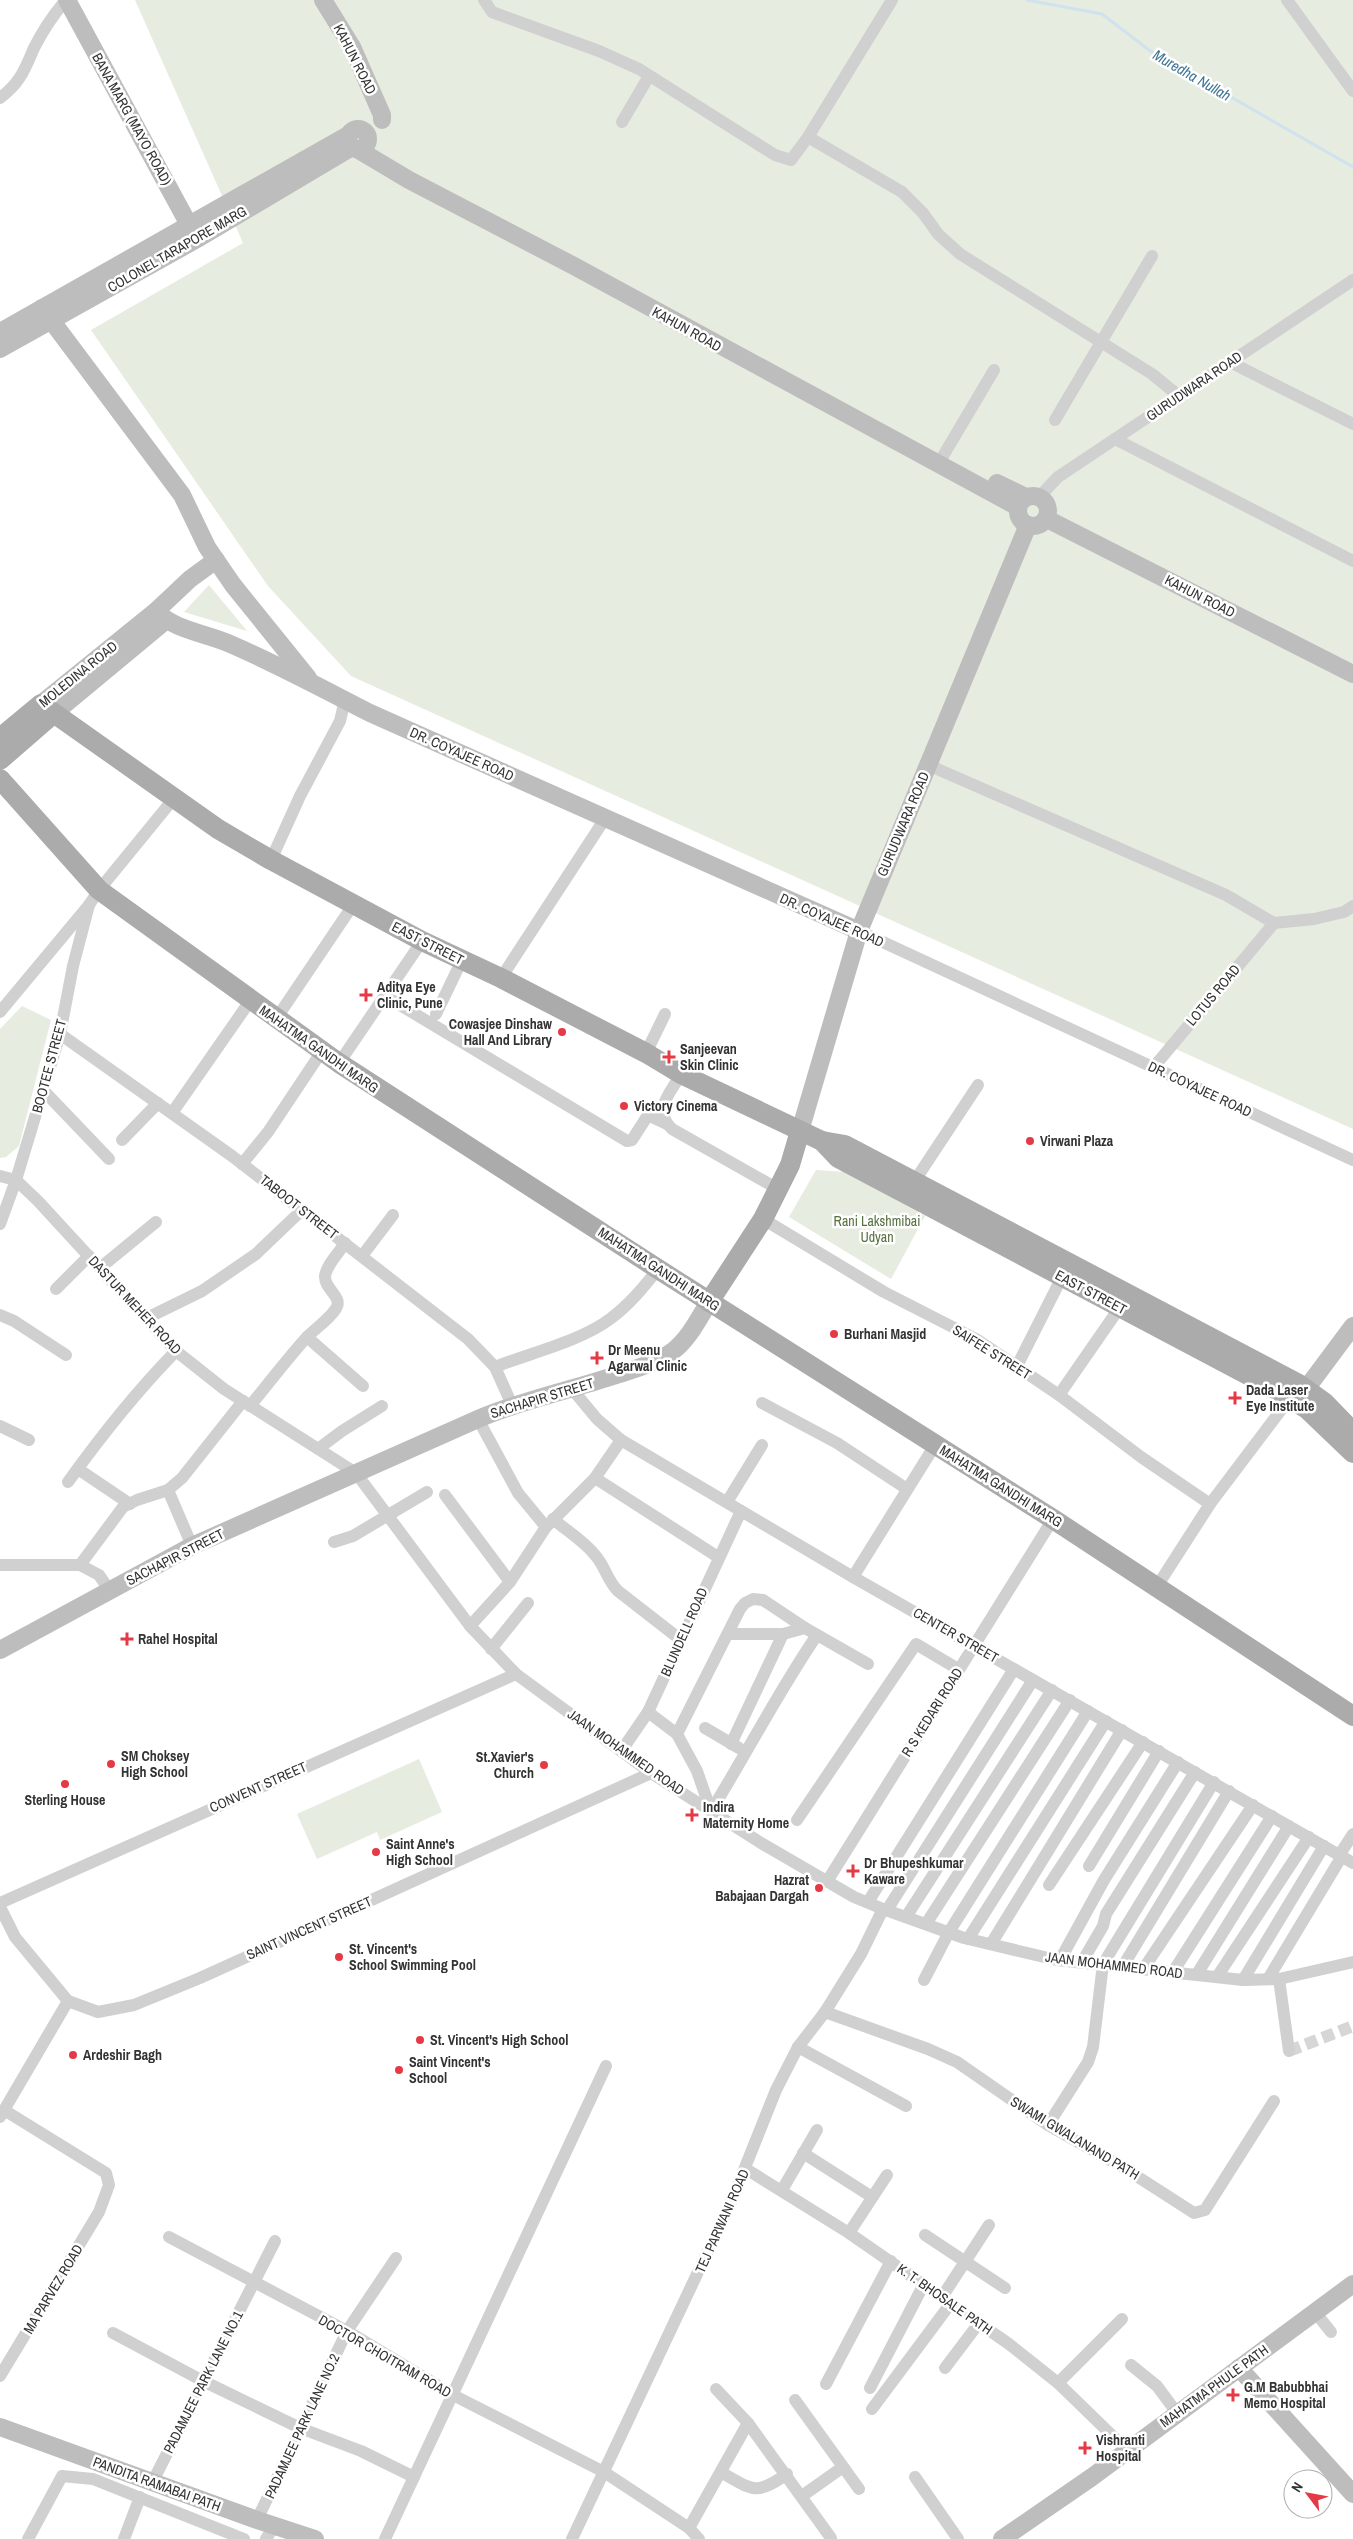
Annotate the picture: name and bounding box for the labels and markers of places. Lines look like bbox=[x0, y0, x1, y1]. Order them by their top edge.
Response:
place label: Aditya Eye Clinic, Pune bbox=[377, 978, 443, 1012]
marker: Aditya Eye Clinic, Pune bbox=[359, 988, 373, 1002]
place label: Cowasjee Dinshaw Hall And Library bbox=[449, 1015, 553, 1049]
marker: Cowasjee Dinshaw Hall And Library bbox=[556, 1026, 568, 1038]
place label: Sanjeevan Skin Clinic bbox=[680, 1040, 739, 1074]
marker: Sanjeevan Skin Clinic bbox=[662, 1050, 676, 1064]
place label: Victory Cinema bbox=[634, 1097, 718, 1115]
marker: Victory Cinema bbox=[618, 1100, 630, 1112]
place label: Virwani Plaza bbox=[1040, 1132, 1114, 1150]
marker: Virwani Plaza bbox=[1024, 1135, 1036, 1147]
place label: Burhani Masjid bbox=[844, 1325, 926, 1343]
marker: Burhani Masjid bbox=[828, 1328, 840, 1340]
place label: Dr Meenu Agarwal Clinic bbox=[608, 1341, 687, 1375]
marker: Dr Meenu Agarwal Clinic bbox=[590, 1351, 604, 1365]
place label: Dada Laser Eye Institute bbox=[1246, 1381, 1314, 1415]
marker: Dada Laser Eye Institute bbox=[1228, 1391, 1242, 1405]
place label: Rahel Hospital bbox=[138, 1630, 218, 1648]
marker: Rahel Hospital bbox=[120, 1632, 134, 1646]
place label: SM Choksey High School bbox=[121, 1747, 190, 1781]
place label: St.Xavier's Church bbox=[476, 1748, 534, 1782]
marker: SM Choksey High School bbox=[105, 1758, 117, 1770]
marker: St.Xavier's Church bbox=[538, 1759, 550, 1771]
marker: Sterling House bbox=[59, 1778, 71, 1790]
place label: Sterling House bbox=[24, 1791, 106, 1809]
place label: Indira Maternity Home bbox=[703, 1798, 789, 1832]
marker: Indira Maternity Home bbox=[685, 1808, 699, 1822]
place label: Saint Anne's High School bbox=[386, 1835, 455, 1869]
marker: Saint Anne's High School bbox=[370, 1846, 382, 1858]
place label: Dr Bhupeshkumar Kaware bbox=[864, 1854, 964, 1888]
marker: Dr Bhupeshkumar Kaware bbox=[846, 1864, 860, 1878]
place label: Hazrat Babajaan Dargah bbox=[715, 1871, 809, 1905]
marker: Hazrat Babajaan Dargah bbox=[813, 1882, 825, 1894]
place label: St. Vincent's School Swimming Pool bbox=[349, 1940, 476, 1974]
marker: St. Vincent's School Swimming Pool bbox=[333, 1951, 345, 1963]
place label: St. Vincent's High School bbox=[430, 2031, 568, 2049]
marker: St. Vincent's High School bbox=[414, 2034, 426, 2046]
place label: Ardeshir Bagh bbox=[83, 2046, 162, 2064]
marker: Ardeshir Bagh bbox=[67, 2049, 79, 2061]
place label: Saint Vincent's School bbox=[409, 2053, 491, 2087]
marker: Saint Vincent's School bbox=[393, 2064, 405, 2076]
place label: G.M Babubbhai Memo Hospital bbox=[1244, 2378, 1328, 2412]
marker: G.M Babubbhai Memo Hospital bbox=[1226, 2388, 1240, 2402]
place label: Vishranti Hospital bbox=[1096, 2431, 1145, 2465]
marker: Vishranti Hospital bbox=[1078, 2441, 1092, 2455]

